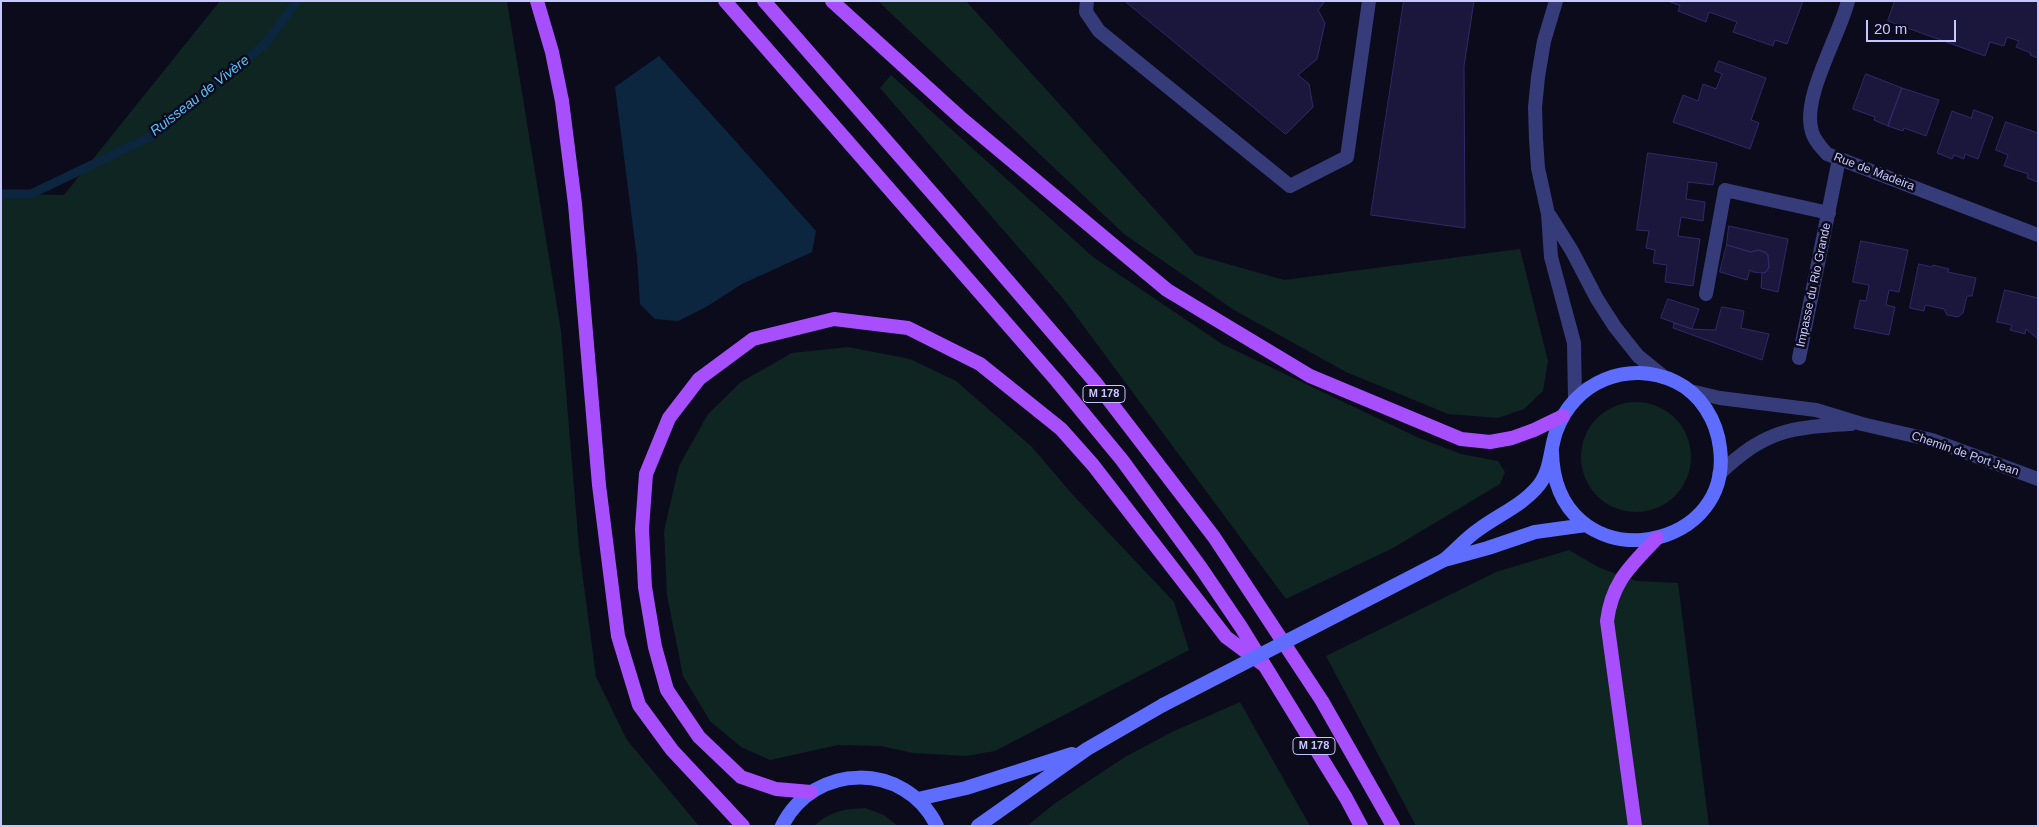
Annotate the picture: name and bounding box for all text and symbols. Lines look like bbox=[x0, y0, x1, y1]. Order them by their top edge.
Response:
scale bar bbox=[1869, 10, 1959, 42]
text: 20 m bbox=[1874, 20, 1907, 37]
water label: Ruisseau de Vivère bbox=[147, 52, 253, 140]
street label: Rue de Madeira bbox=[1832, 150, 1916, 194]
street label: Impasse du Rio Grande bbox=[1794, 222, 1834, 348]
road number: M 178 bbox=[1083, 386, 1125, 402]
street label: Chemin de Port Jean bbox=[1909, 429, 2021, 479]
road number: M 178 bbox=[1293, 738, 1335, 754]

